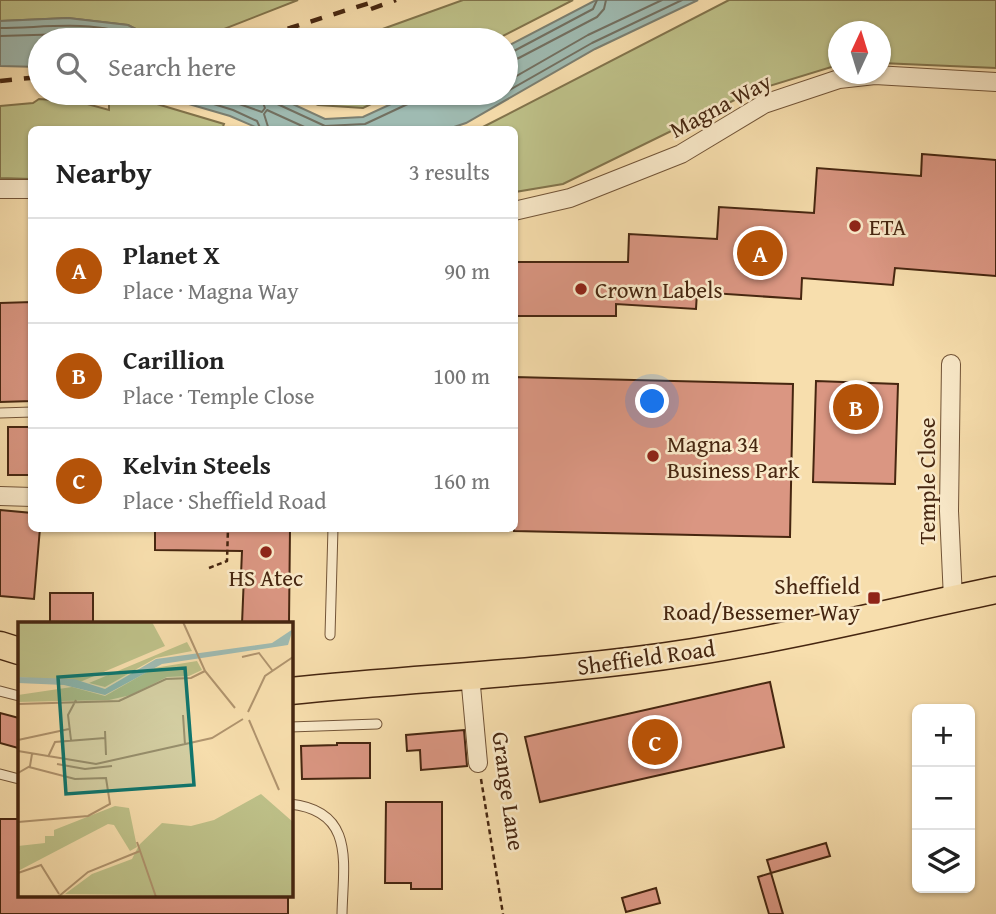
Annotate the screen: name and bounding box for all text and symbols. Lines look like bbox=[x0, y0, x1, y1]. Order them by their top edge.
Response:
north arrow bbox=[828, 21, 891, 84]
search box bbox=[28, 28, 518, 105]
text: Search here bbox=[108, 47, 236, 86]
icon: search bbox=[52, 48, 90, 86]
street label: Magna Way bbox=[663, 64, 777, 146]
text: Nearby bbox=[56, 150, 152, 194]
text: 3 results bbox=[409, 155, 490, 188]
place label: ETA bbox=[869, 210, 906, 243]
marker: ETA bbox=[847, 218, 863, 234]
pin: A bbox=[737, 227, 783, 279]
text: Planet X bbox=[123, 235, 220, 274]
text: A bbox=[72, 254, 86, 287]
text: 90 m bbox=[444, 254, 490, 287]
place label: Crown Labels bbox=[595, 273, 723, 306]
text: Place · Magna Way bbox=[123, 274, 299, 307]
marker: Crown Labels bbox=[573, 281, 589, 297]
text: Carillion bbox=[123, 340, 224, 379]
text: B bbox=[72, 359, 86, 392]
text: 100 m bbox=[433, 359, 490, 392]
text: Place · Temple Close bbox=[123, 379, 315, 412]
pin: B bbox=[833, 381, 879, 433]
your location bbox=[635, 384, 669, 418]
street label: Temple Close bbox=[910, 418, 943, 544]
place label: Magna 34 Business Park bbox=[667, 427, 800, 486]
text: Kelvin Steels bbox=[123, 445, 271, 484]
marker: Magna 34 Business Park bbox=[645, 448, 661, 464]
text: C bbox=[72, 464, 86, 497]
text: 160 m bbox=[433, 464, 490, 497]
text: Place · Sheffield Road bbox=[123, 484, 327, 517]
marker: HS Atec bbox=[258, 544, 274, 560]
place label: HS Atec bbox=[229, 561, 303, 594]
place label: Sheffield Road/Bessemer Way bbox=[663, 569, 861, 628]
marker: Sheffield Road/Bessemer Way bbox=[866, 590, 882, 606]
inset map bbox=[18, 622, 292, 897]
street label: Sheffield Road bbox=[575, 631, 718, 683]
map controls bbox=[912, 704, 975, 893]
button: + bbox=[912, 704, 975, 767]
pin: C bbox=[632, 716, 678, 768]
street label: Grange Lane bbox=[484, 729, 534, 853]
button: − bbox=[912, 767, 975, 830]
button: layers bbox=[912, 830, 975, 893]

